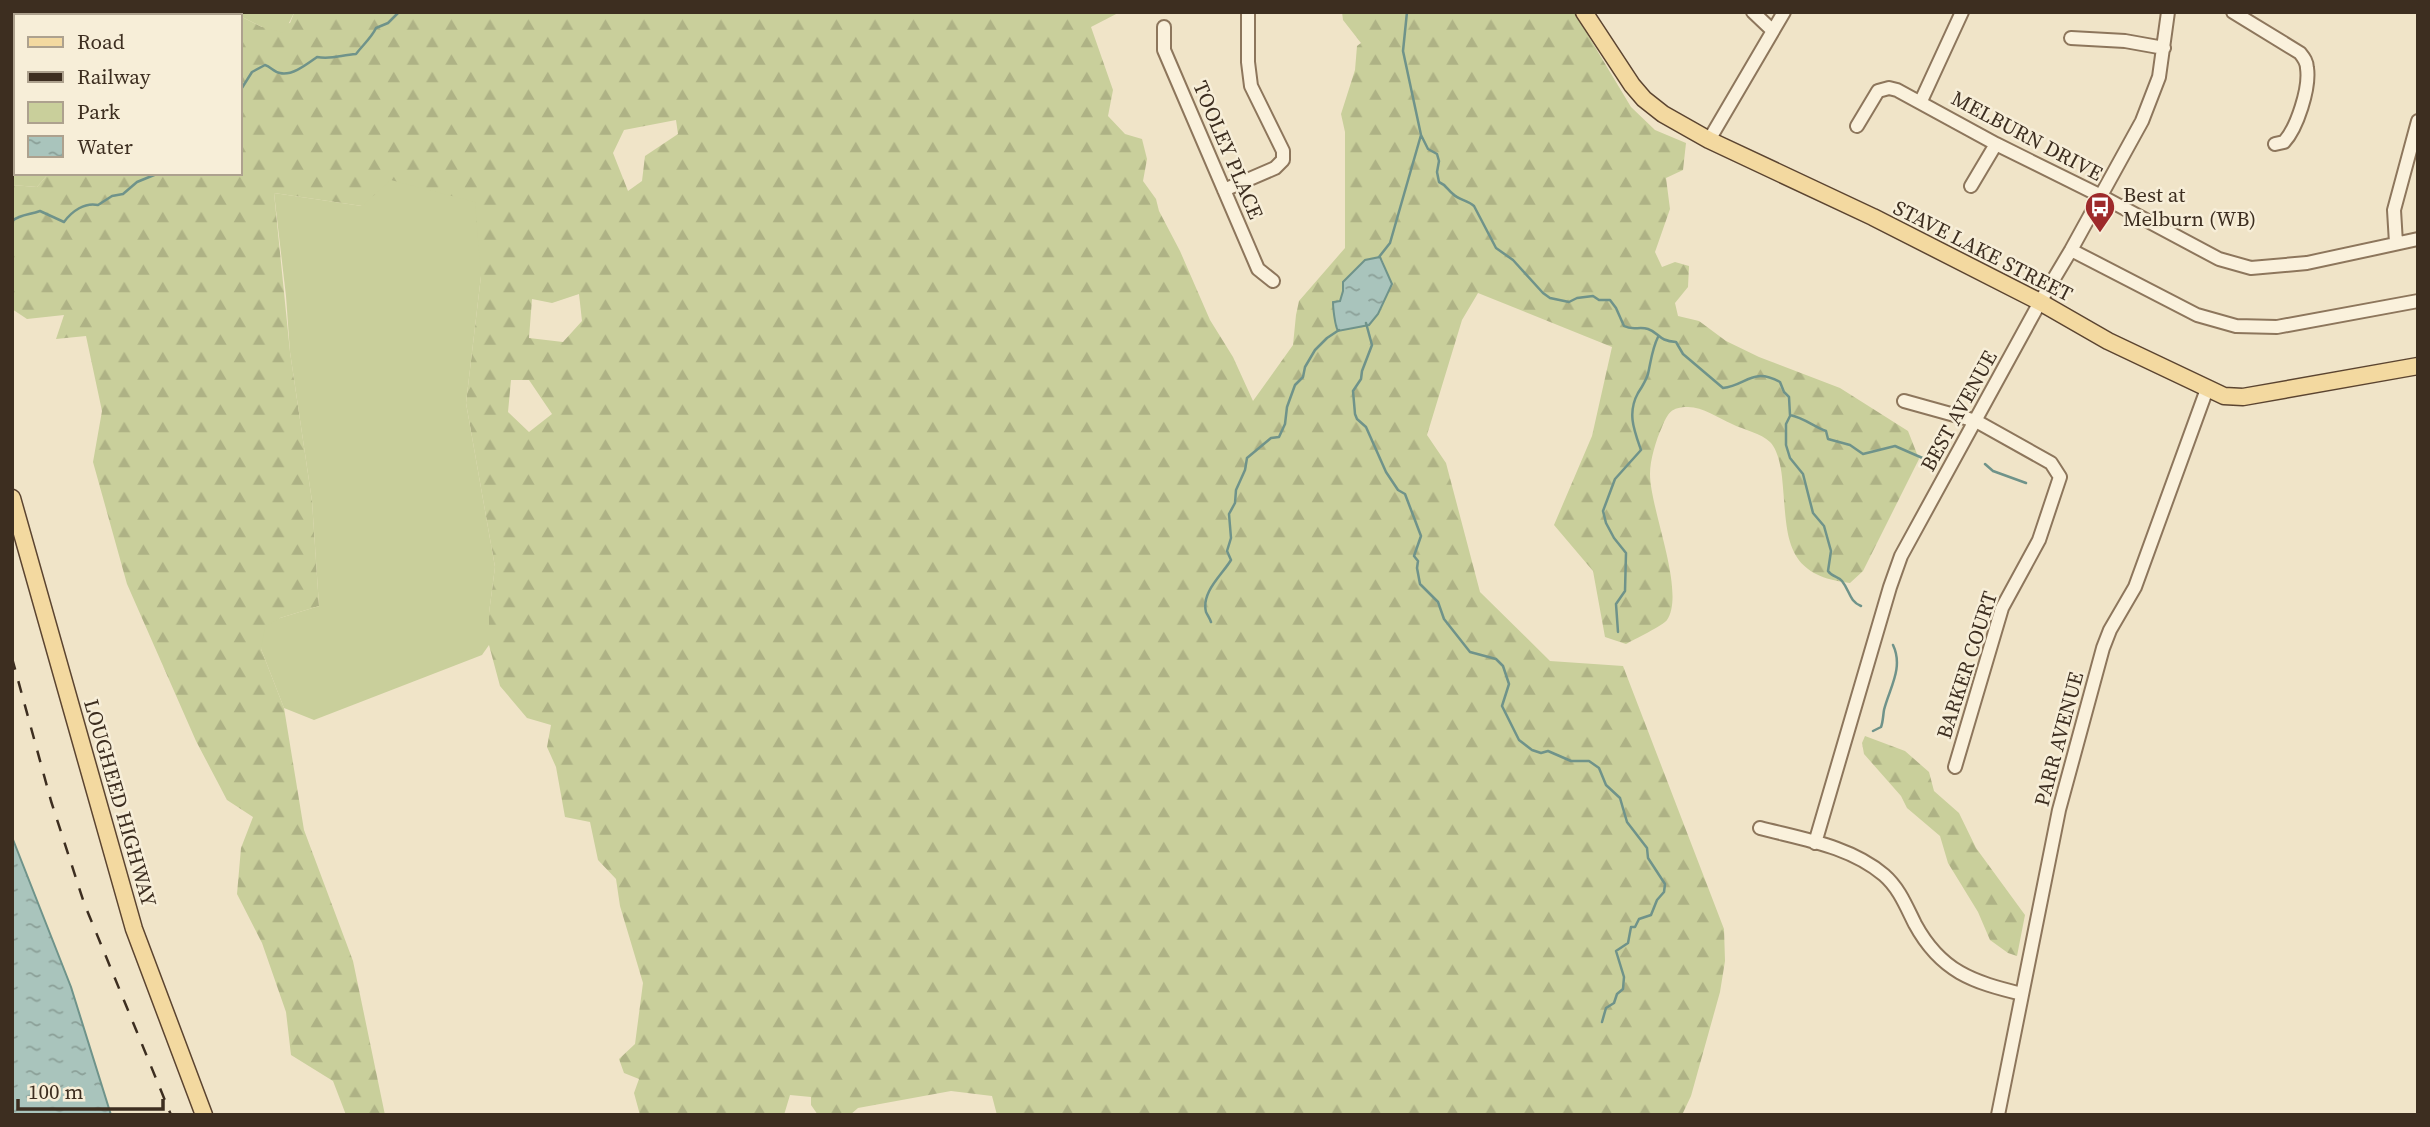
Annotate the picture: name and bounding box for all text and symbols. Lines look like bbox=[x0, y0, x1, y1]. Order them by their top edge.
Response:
legend bbox=[14, 14, 242, 175]
text: Road bbox=[77, 27, 125, 56]
text: Railway bbox=[77, 62, 151, 91]
street label: TOOLEY PLACE bbox=[1186, 76, 1271, 223]
street label: MELBURN DRIVE bbox=[1946, 83, 2108, 188]
text: Park bbox=[77, 97, 121, 126]
text: Water bbox=[77, 132, 133, 161]
place label: Best at Melburn (WB) bbox=[2123, 180, 2256, 233]
bus stop icon: Best at Melburn (WB) bbox=[2083, 190, 2117, 234]
street label: STAVE LAKE STREET bbox=[1889, 193, 2078, 308]
street label: BEST AVENUE bbox=[1913, 345, 2004, 476]
street label: BARKER COURT bbox=[1929, 587, 2004, 742]
street label: PARR AVENUE bbox=[2027, 668, 2090, 809]
street label: LOUGHEED HIGHWAY bbox=[77, 696, 164, 911]
scale bar bbox=[18, 1068, 163, 1112]
text: 100 m bbox=[28, 1077, 83, 1106]

